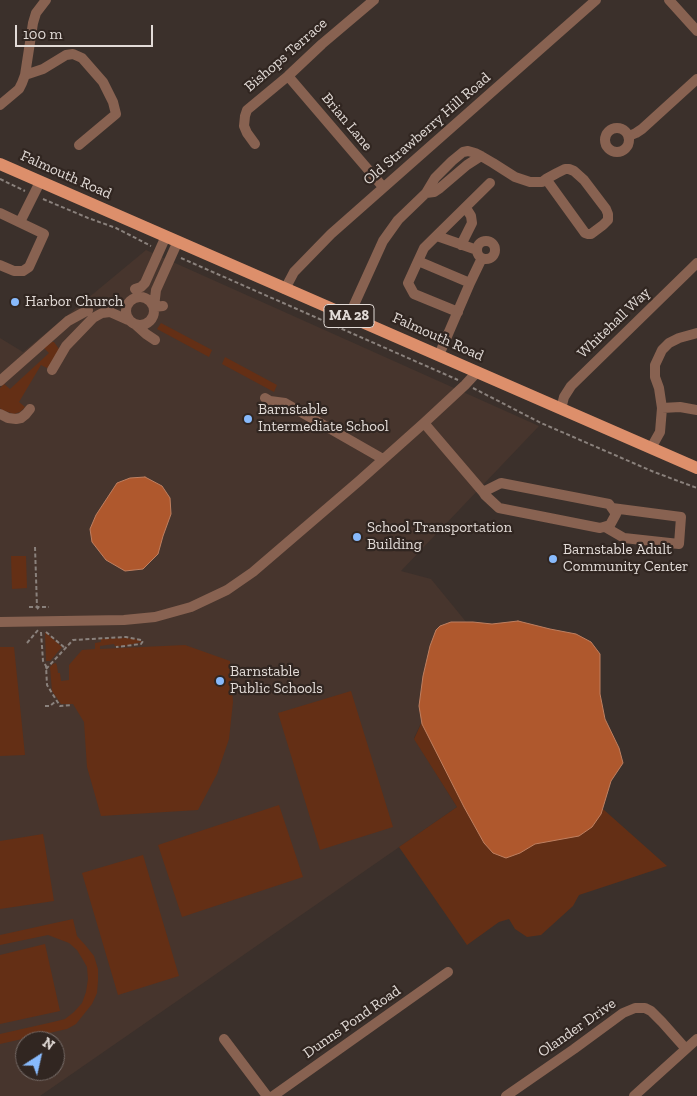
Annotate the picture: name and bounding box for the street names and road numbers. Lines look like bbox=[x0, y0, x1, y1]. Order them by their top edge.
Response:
street label: Bishops Terrace bbox=[241, 14, 331, 96]
street label: Old Strawberry Hill Road bbox=[360, 69, 494, 189]
street label: Brian Lane bbox=[318, 89, 376, 155]
street label: Falmouth Road bbox=[18, 147, 114, 203]
street label: Whitehall Way bbox=[574, 284, 654, 362]
road number: MA 28 bbox=[324, 304, 374, 328]
street label: Falmouth Road bbox=[390, 309, 486, 365]
street label: Dunns Pond Road bbox=[300, 982, 404, 1062]
street label: Olander Drive bbox=[535, 995, 619, 1061]

